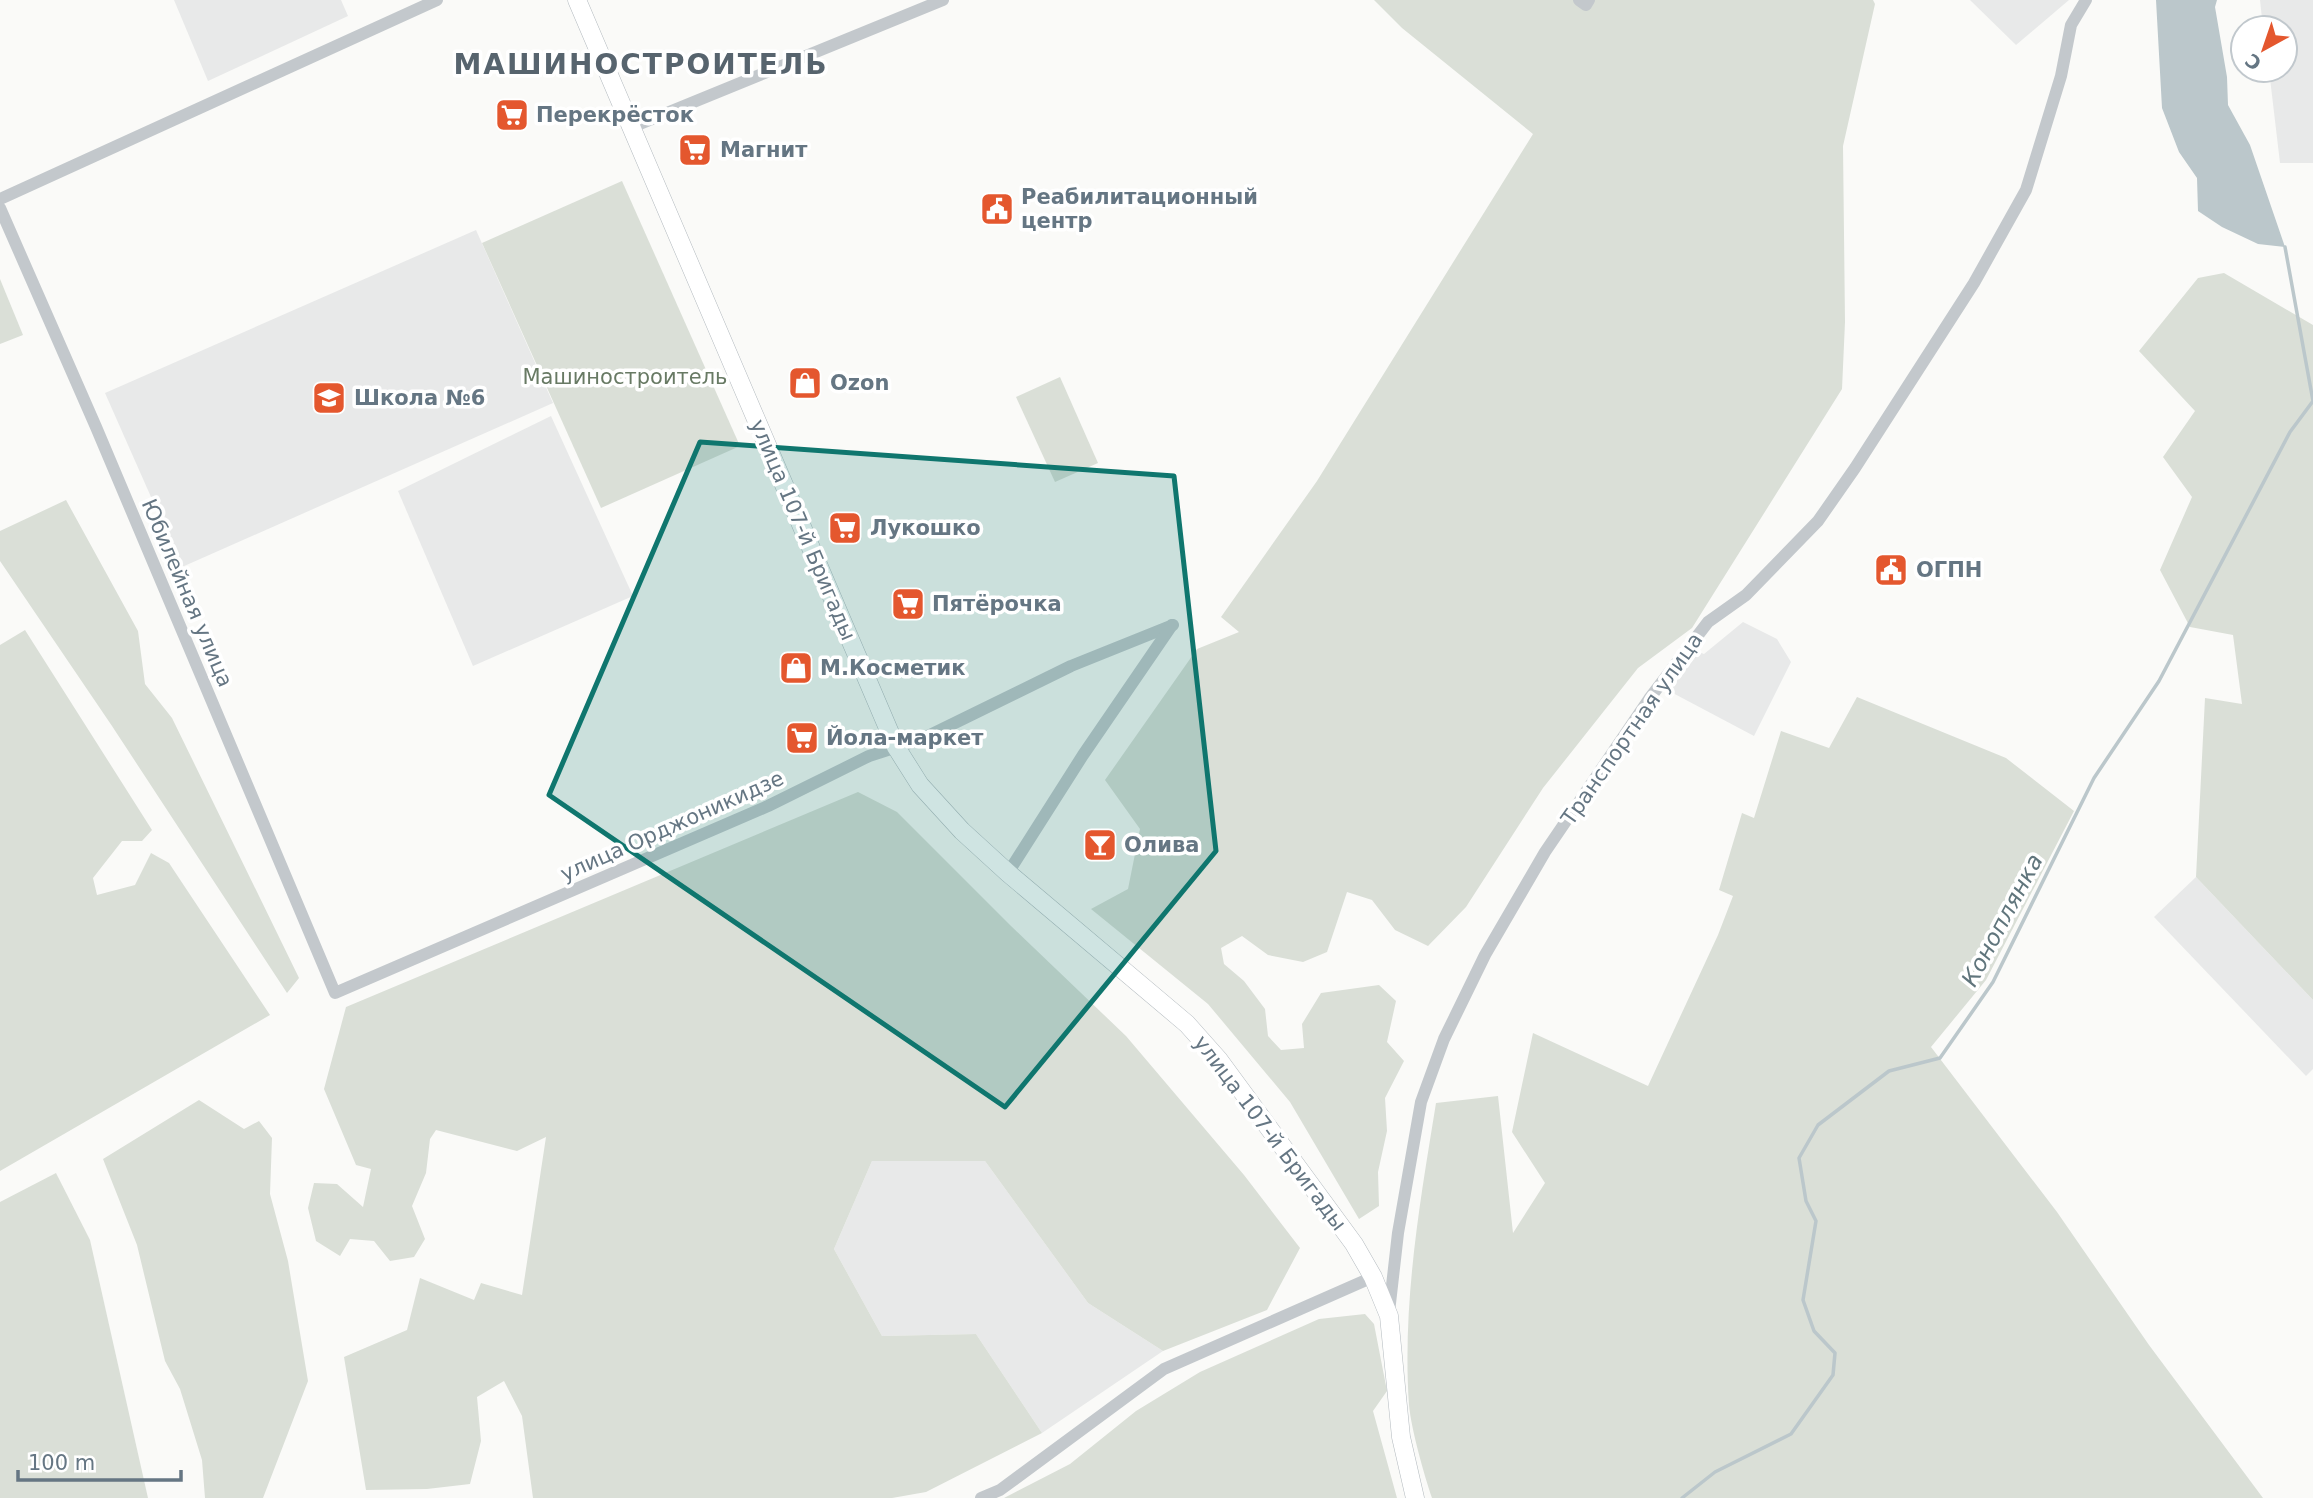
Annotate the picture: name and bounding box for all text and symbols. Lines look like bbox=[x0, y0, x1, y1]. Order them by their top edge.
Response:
north arrow bbox=[2229, 14, 2299, 84]
district label: МАШИНОСТРОИТЕЛЬ bbox=[453, 48, 829, 81]
text: С bbox=[2241, 49, 2265, 75]
supermarket icon: Перекрёсток bbox=[493, 96, 531, 134]
place label: Перекрёсток bbox=[536, 103, 694, 127]
supermarket icon: Магнит bbox=[676, 131, 714, 169]
place label: Магнит bbox=[720, 138, 808, 162]
place label: Реабилитационный центр bbox=[1021, 185, 1258, 233]
public building icon: Реабилитационный центр bbox=[978, 190, 1016, 228]
shop icon: Ozon bbox=[786, 364, 824, 402]
park label: Машиностроитель bbox=[523, 365, 728, 389]
place label: Ozon bbox=[830, 371, 889, 395]
school or university icon: Школа №6 bbox=[310, 379, 348, 417]
place label: Школа №6 bbox=[354, 386, 485, 410]
street label: улица 107-й Бригады bbox=[746, 416, 860, 644]
street label: Юбилейная улица bbox=[137, 495, 237, 691]
supermarket icon: Лукошко bbox=[826, 509, 864, 547]
place label: Лукошко bbox=[870, 516, 981, 540]
public building icon: ОГПН bbox=[1872, 551, 1910, 589]
place label: ОГПН bbox=[1916, 558, 1982, 582]
supermarket icon: Пятёрочка bbox=[889, 585, 927, 623]
place label: Пятёрочка bbox=[932, 592, 1062, 616]
street label: Транспортная улица bbox=[1556, 628, 1708, 831]
shop icon: М.Косметик bbox=[777, 649, 815, 687]
place label: М.Косметик bbox=[820, 656, 965, 680]
supermarket icon: Йола-маркет bbox=[783, 719, 821, 757]
place label: Йола-маркет bbox=[826, 725, 984, 750]
street label: улица Орджоникидзе bbox=[557, 766, 787, 886]
bar icon: Олива bbox=[1081, 826, 1119, 864]
place label: Олива bbox=[1124, 833, 1199, 857]
water label: Коноплянка bbox=[1956, 849, 2048, 991]
street label: улица 107-й Бригады bbox=[1189, 1031, 1351, 1235]
scale bar bbox=[18, 1438, 180, 1482]
text: 100 m bbox=[28, 1451, 95, 1475]

